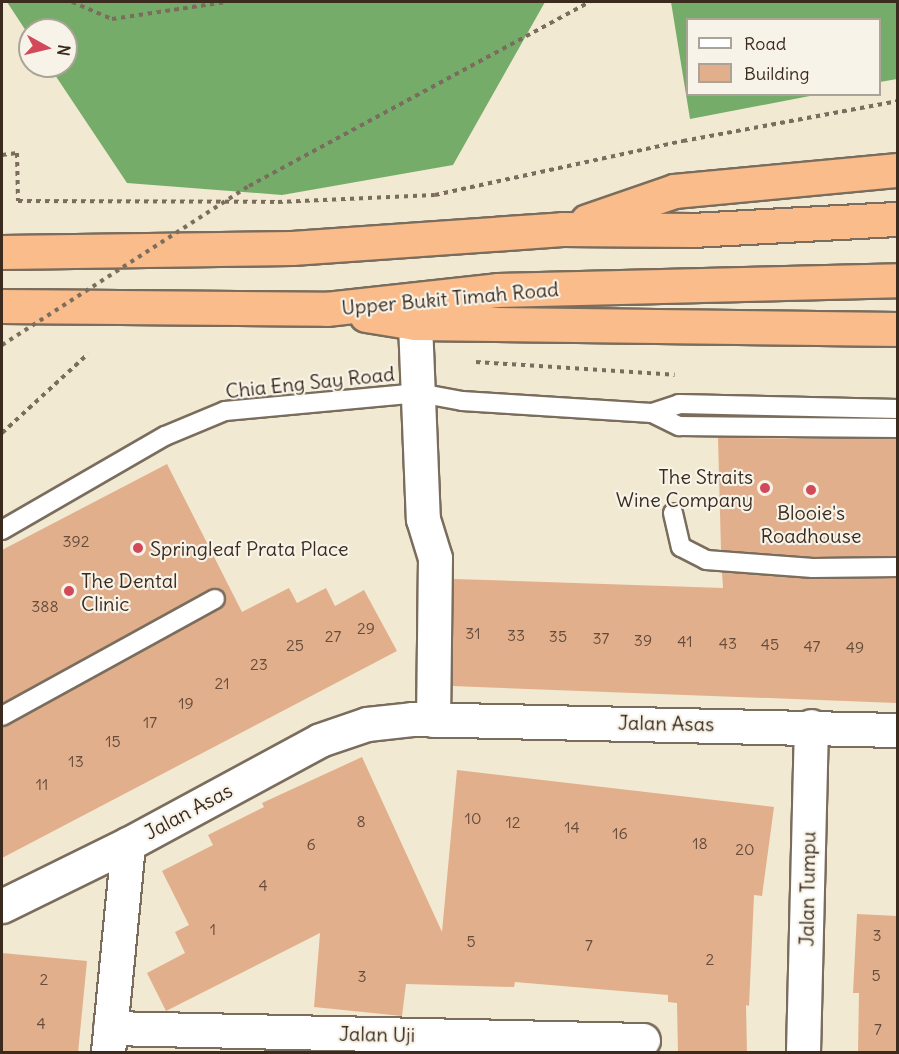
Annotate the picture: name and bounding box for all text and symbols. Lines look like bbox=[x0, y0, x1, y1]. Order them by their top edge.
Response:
north arrow bbox=[18, 18, 78, 78]
legend bbox=[686, 18, 881, 96]
text: Road bbox=[744, 32, 786, 55]
text: N bbox=[53, 43, 75, 57]
text: Building bbox=[744, 62, 809, 85]
street label: Upper Bukit Timah Road bbox=[340, 277, 560, 319]
street label: Chia Eng Say Road bbox=[224, 361, 396, 403]
place label: The Straits Wine Company bbox=[616, 464, 753, 511]
marker: The Straits Wine Company bbox=[758, 481, 772, 495]
marker: Blooie's Roadhouse bbox=[804, 483, 818, 497]
place label: Blooie's Roadhouse bbox=[760, 500, 862, 547]
house number: 392 bbox=[62, 531, 90, 551]
place label: Springleaf Prata Place bbox=[150, 536, 349, 560]
marker: Springleaf Prata Place bbox=[131, 541, 145, 555]
place label: The Dental Clinic bbox=[81, 568, 178, 615]
marker: The Dental Clinic bbox=[62, 584, 76, 598]
house number: 388 bbox=[31, 596, 59, 616]
house number: 29 bbox=[357, 618, 375, 638]
house number: 31 bbox=[465, 623, 481, 643]
house number: 33 bbox=[507, 625, 525, 645]
house number: 27 bbox=[325, 626, 341, 646]
house number: 35 bbox=[549, 626, 567, 646]
house number: 37 bbox=[593, 628, 609, 648]
house number: 39 bbox=[634, 630, 652, 650]
house number: 41 bbox=[677, 631, 693, 651]
house number: 43 bbox=[719, 633, 737, 653]
house number: 45 bbox=[761, 634, 779, 654]
house number: 25 bbox=[286, 635, 304, 655]
house number: 47 bbox=[804, 636, 820, 656]
house number: 49 bbox=[846, 637, 864, 657]
house number: 23 bbox=[250, 654, 268, 674]
house number: 21 bbox=[214, 673, 230, 693]
house number: 19 bbox=[178, 693, 194, 713]
street label: Jalan Asas bbox=[618, 710, 714, 736]
house number: 17 bbox=[143, 712, 157, 732]
house number: 15 bbox=[105, 731, 121, 751]
house number: 13 bbox=[68, 751, 84, 771]
house number: 11 bbox=[36, 774, 48, 794]
street label: Jalan Asas bbox=[140, 778, 236, 844]
house number: 10 bbox=[465, 808, 481, 828]
house number: 8 bbox=[356, 811, 366, 831]
house number: 12 bbox=[505, 812, 521, 832]
house number: 14 bbox=[564, 817, 580, 837]
house number: 16 bbox=[612, 823, 628, 843]
street label: Jalan Tumpu bbox=[794, 831, 820, 947]
house number: 18 bbox=[692, 833, 708, 853]
house number: 6 bbox=[306, 834, 316, 854]
house number: 20 bbox=[735, 839, 755, 859]
house number: 4 bbox=[258, 875, 268, 895]
house number: 1 bbox=[210, 919, 216, 939]
house number: 3 bbox=[872, 925, 882, 945]
house number: 5 bbox=[466, 931, 476, 951]
house number: 7 bbox=[585, 935, 593, 955]
house number: 2 bbox=[706, 949, 714, 969]
house number: 5 bbox=[871, 965, 881, 985]
house number: 3 bbox=[357, 966, 367, 986]
house number: 2 bbox=[40, 969, 48, 989]
house number: 4 bbox=[36, 1013, 46, 1033]
house number: 7 bbox=[874, 1019, 882, 1039]
street label: Jalan Uji bbox=[339, 1021, 415, 1047]

